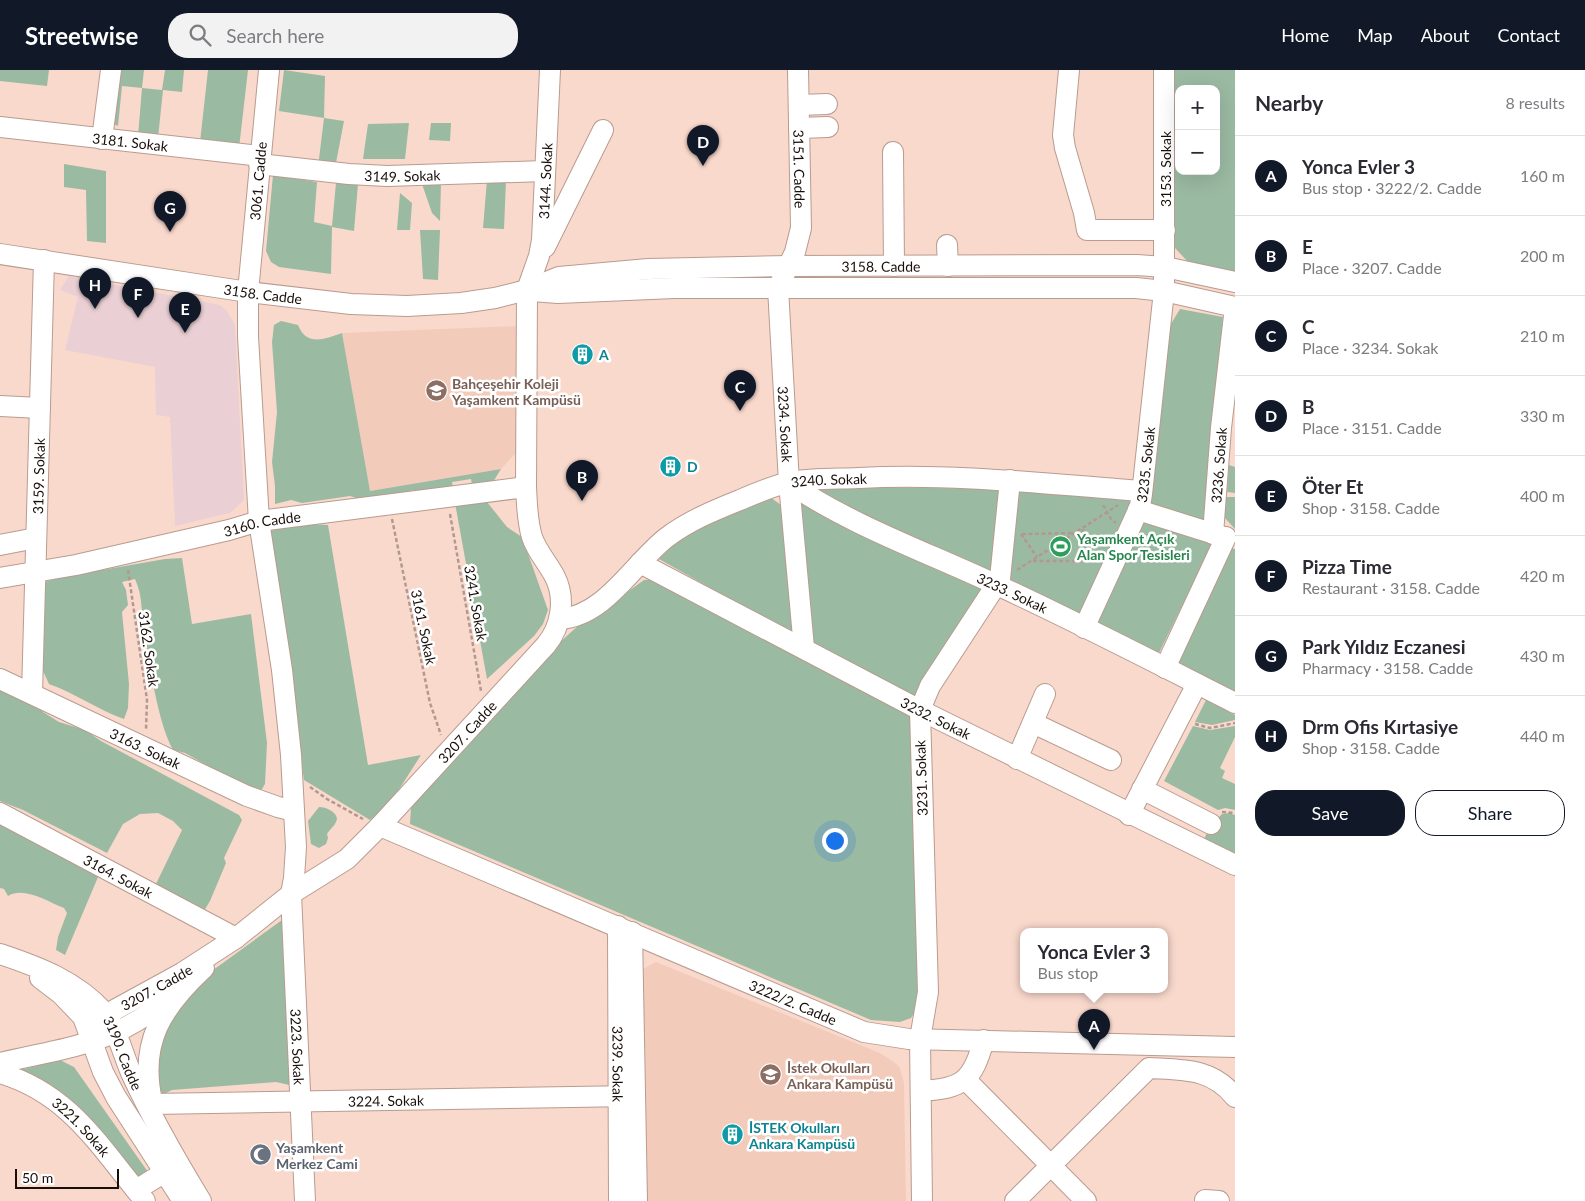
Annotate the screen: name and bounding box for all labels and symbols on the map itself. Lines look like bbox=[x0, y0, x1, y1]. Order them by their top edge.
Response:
pin: D bbox=[687, 125, 719, 166]
street label: 3181. Sokak bbox=[91, 129, 170, 154]
street label: 3151. Cadde bbox=[791, 129, 809, 209]
street label: 3153. Sokak bbox=[1157, 130, 1174, 207]
street label: 3061. Cadde bbox=[246, 141, 270, 221]
street label: 3144. Sokak bbox=[535, 142, 555, 219]
street label: 3149. Sokak bbox=[364, 166, 442, 185]
pin: G bbox=[154, 191, 186, 232]
street label: 3158. Cadde bbox=[842, 257, 920, 274]
pin: H bbox=[79, 268, 111, 309]
pin: F bbox=[122, 277, 154, 318]
street label: 3158. Cadde bbox=[223, 280, 303, 307]
pin: E bbox=[169, 292, 201, 333]
building icon: A bbox=[571, 342, 595, 366]
place label: A bbox=[598, 346, 609, 363]
pin: C bbox=[724, 370, 756, 411]
place label: Bahçeşehir Koleji Yaşamkent Kampüsü bbox=[451, 375, 581, 408]
school or university icon: Bahçeşehir Koleji Yaşamkent Kampüsü bbox=[424, 379, 448, 403]
street label: 3234. Sokak bbox=[775, 386, 796, 464]
street label: 3235. Sokak bbox=[1132, 425, 1158, 504]
street label: 3236. Sokak bbox=[1207, 426, 1230, 504]
street label: 3159. Sokak bbox=[28, 437, 48, 514]
building icon: D bbox=[659, 454, 683, 478]
place label: D bbox=[687, 458, 698, 475]
pin: B bbox=[566, 460, 598, 501]
street label: 3240. Sokak bbox=[790, 469, 868, 490]
street label: 3160. Cadde bbox=[222, 507, 302, 540]
place label: Yaşamkent Açık Alan Spor Tesisleri bbox=[1076, 530, 1190, 563]
sports icon: Yaşamkent Açık Alan Spor Tesisleri bbox=[1049, 534, 1073, 558]
street label: 3241. Sokak bbox=[461, 564, 491, 643]
street label: 3233. Sokak bbox=[974, 568, 1051, 617]
street label: 3161. Sokak bbox=[408, 588, 440, 667]
street label: 3162. Sokak bbox=[135, 610, 163, 689]
street label: 3232. Sokak bbox=[898, 693, 975, 743]
street label: 3207. Cadde bbox=[434, 697, 500, 766]
street label: 3163. Sokak bbox=[107, 724, 184, 772]
street label: 3231. Sokak bbox=[911, 739, 931, 816]
your location bbox=[822, 828, 848, 854]
street label: 3164. Sokak bbox=[81, 850, 157, 901]
street label: 3207. Cadde bbox=[118, 960, 195, 1013]
street label: 3222/2. Cadde bbox=[747, 976, 839, 1028]
street label: 3223. Sokak bbox=[288, 1008, 308, 1086]
pin: A bbox=[1078, 1009, 1110, 1050]
street label: 3190. Cadde bbox=[100, 1012, 146, 1093]
street label: 3239. Sokak bbox=[610, 1026, 627, 1103]
place label: İstek Okulları Ankara Kampüsü bbox=[786, 1059, 893, 1092]
school or university icon: İstek Okulları Ankara Kampüsü bbox=[759, 1063, 783, 1087]
street label: 3224. Sokak bbox=[348, 1091, 425, 1109]
street label: 3221. Sokak bbox=[49, 1093, 115, 1160]
place label: İSTEK Okulları Ankara Kampüsü bbox=[748, 1119, 855, 1152]
building icon: İSTEK Okulları Ankara Kampüsü bbox=[721, 1123, 745, 1147]
place label: Yaşamkent Merkez Cami bbox=[275, 1139, 358, 1172]
mosque icon: Yaşamkent Merkez Cami bbox=[248, 1143, 272, 1167]
scale bar bbox=[15, 1166, 119, 1189]

